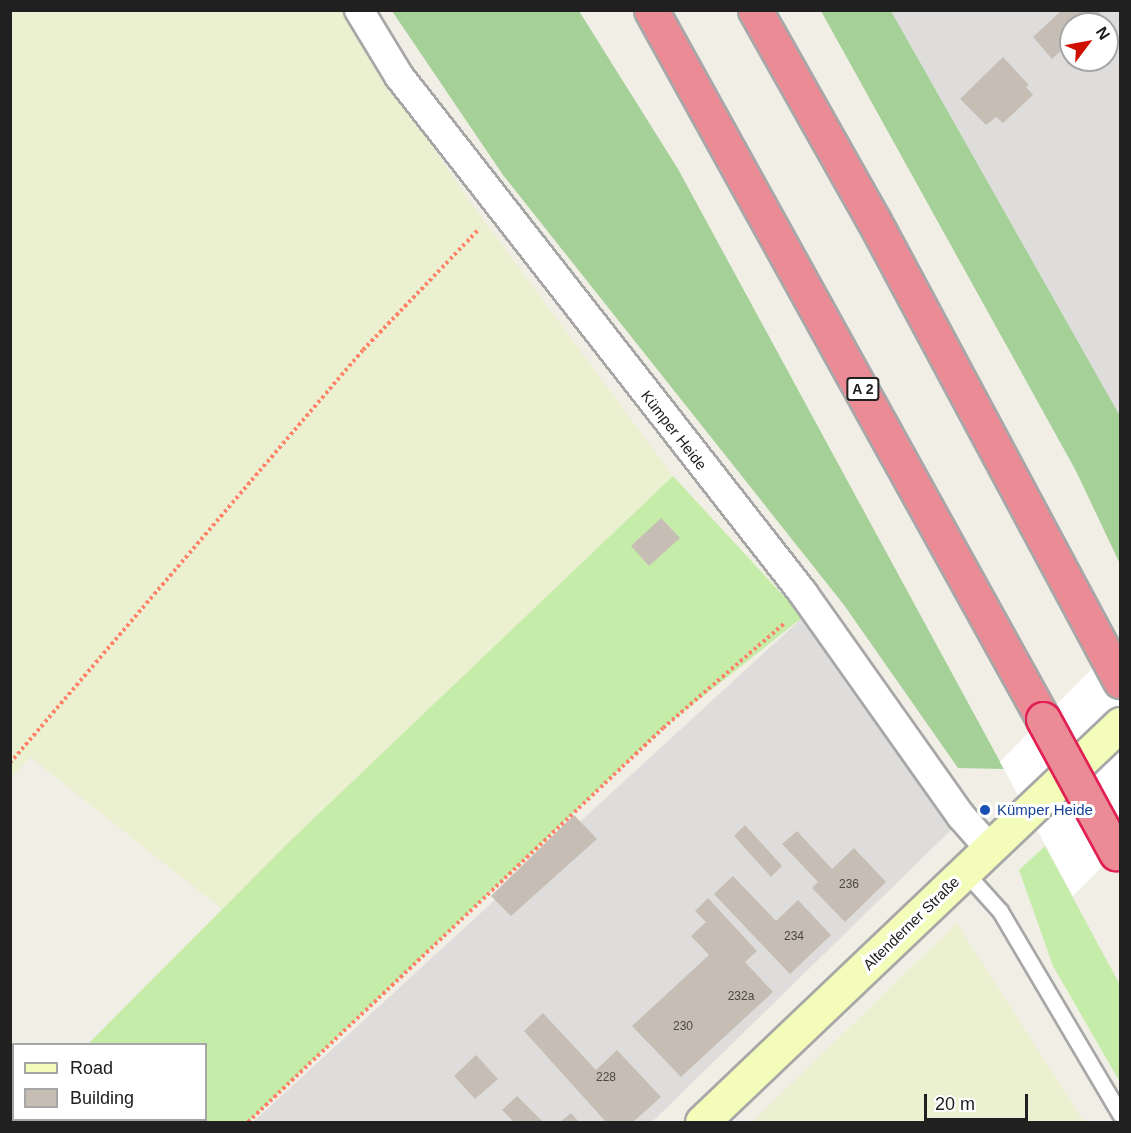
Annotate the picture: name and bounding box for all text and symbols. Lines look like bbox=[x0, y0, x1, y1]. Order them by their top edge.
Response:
north arrow bbox=[1059, 12, 1119, 72]
text: N bbox=[1093, 24, 1113, 43]
road number: A 2 bbox=[845, 378, 881, 400]
street label: Kümper Heide bbox=[637, 387, 711, 473]
place label: Kümper Heide bbox=[997, 801, 1093, 819]
marker: Kümper Heide bbox=[978, 803, 992, 817]
street label: Altenderner Straße bbox=[859, 873, 963, 973]
house number: 236 bbox=[839, 878, 859, 892]
house number: 234 bbox=[784, 930, 804, 944]
house number: 232a bbox=[728, 990, 754, 1004]
house number: 230 bbox=[673, 1020, 693, 1034]
legend bbox=[12, 1043, 207, 1121]
text: Road bbox=[70, 1058, 113, 1078]
house number: 228 bbox=[596, 1071, 616, 1085]
scale bar bbox=[927, 1082, 1030, 1120]
text: Building bbox=[70, 1088, 134, 1108]
text: 20 m bbox=[935, 1094, 975, 1114]

